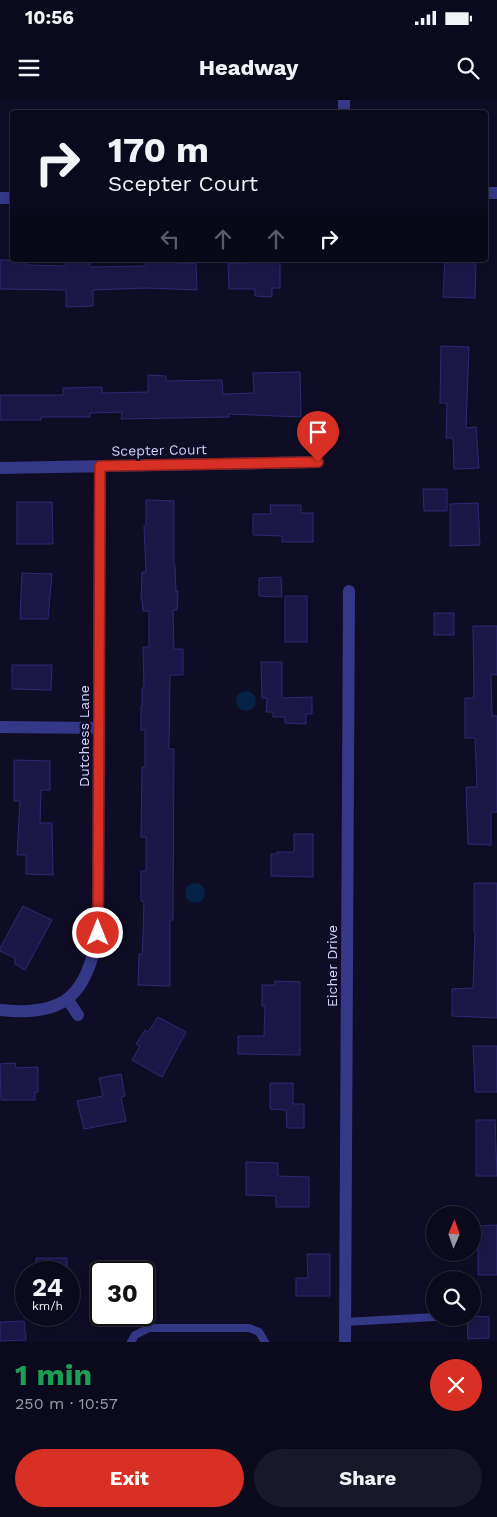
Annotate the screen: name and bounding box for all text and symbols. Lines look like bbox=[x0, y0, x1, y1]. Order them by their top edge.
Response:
text: 10:56 bbox=[25, 6, 74, 29]
icon: menu bbox=[15, 54, 43, 82]
icon: search bbox=[454, 54, 482, 82]
text: Headway bbox=[199, 55, 298, 80]
text: 170 m bbox=[108, 129, 209, 171]
icon: right bbox=[25, 130, 90, 195]
text: Scepter Court bbox=[108, 171, 258, 196]
icon: left bbox=[156, 225, 184, 253]
icon: ahead bbox=[209, 225, 237, 253]
icon: ahead bbox=[262, 225, 290, 253]
icon: right bbox=[315, 225, 343, 253]
pin bbox=[297, 411, 339, 462]
icon: arrive bbox=[304, 418, 332, 446]
street label: Scepter Court bbox=[111, 441, 207, 459]
street label: Dutchess Lane bbox=[76, 685, 92, 787]
position arrow bbox=[71, 906, 123, 958]
street label: Eicher Drive bbox=[324, 925, 340, 1007]
north arrow bbox=[426, 1206, 481, 1261]
map controls bbox=[426, 1206, 481, 1326]
speed limit sign: 30 bbox=[90, 1261, 155, 1326]
button: search bbox=[426, 1271, 481, 1326]
text: 24 bbox=[32, 1273, 63, 1302]
text: km/h bbox=[32, 1299, 63, 1313]
text: 1 min bbox=[15, 1357, 92, 1392]
button: close bbox=[430, 1359, 482, 1411]
text: 250 m · 10:57 bbox=[15, 1394, 118, 1413]
button: Exit bbox=[15, 1449, 244, 1507]
button: Share bbox=[254, 1449, 482, 1507]

